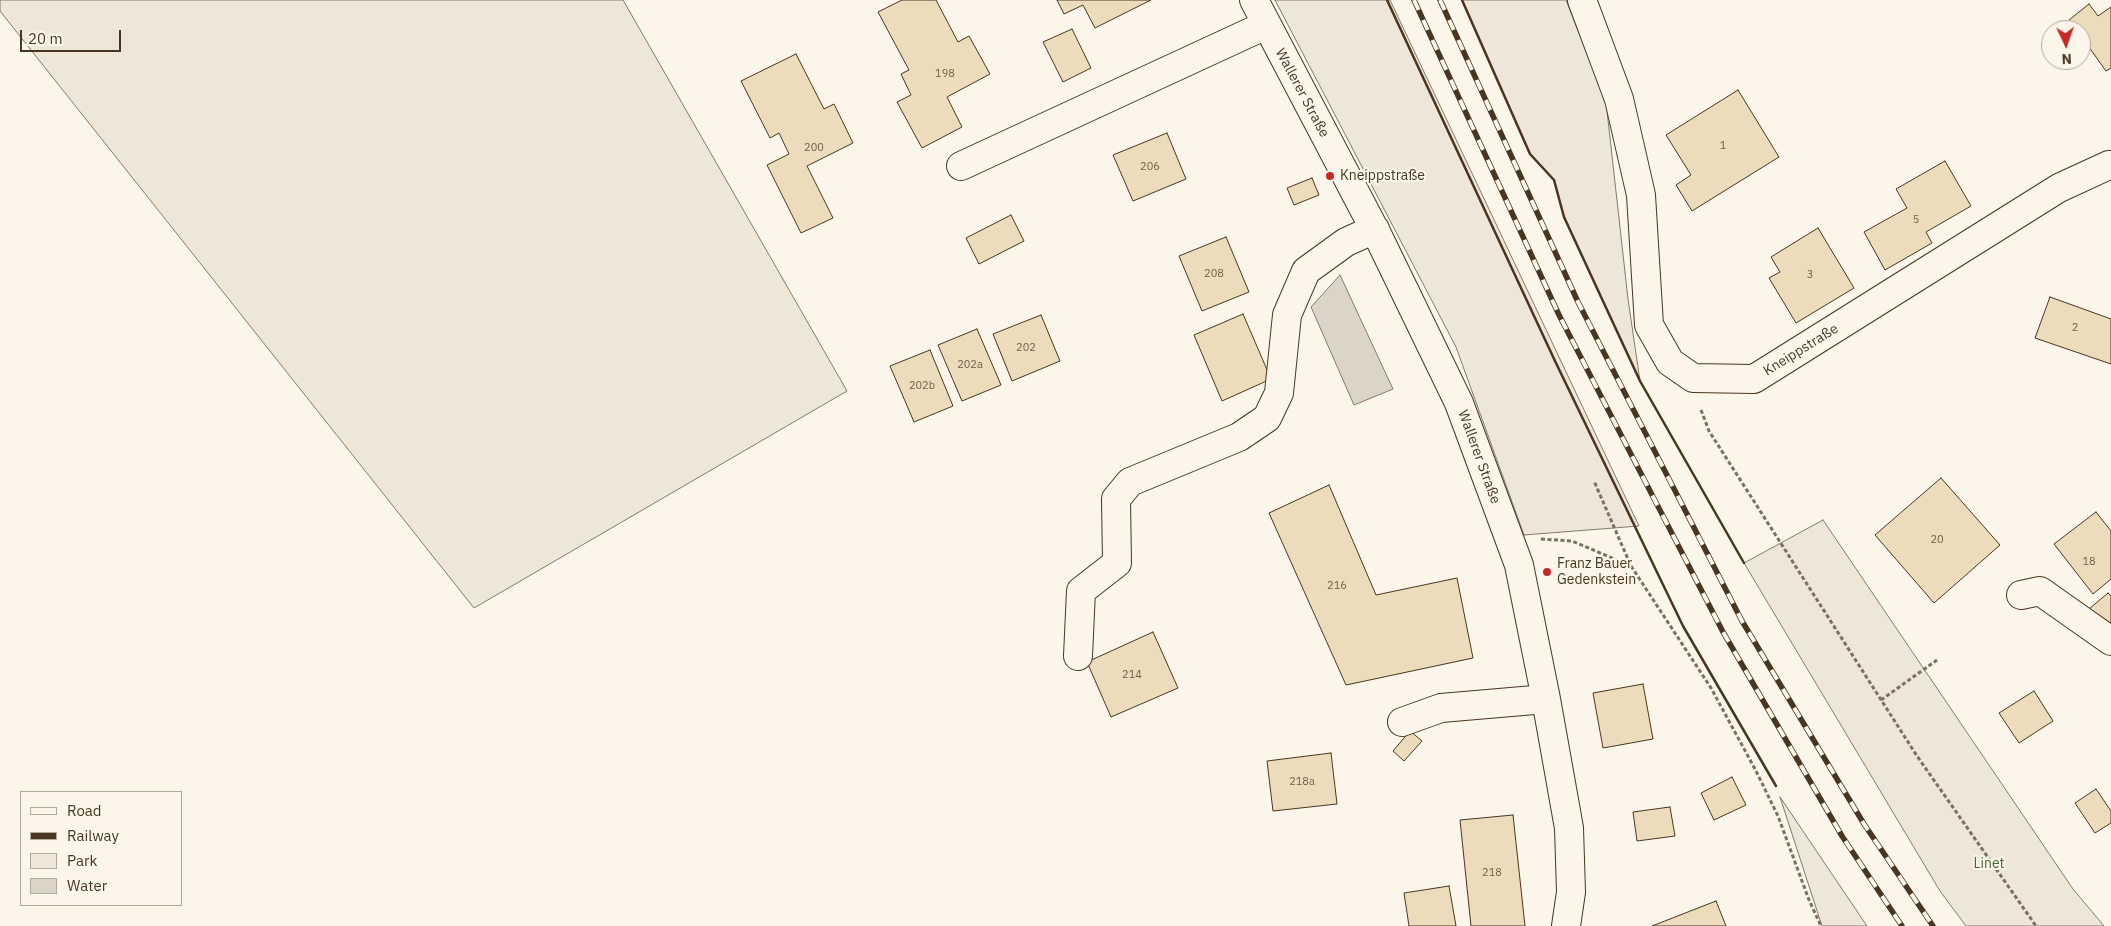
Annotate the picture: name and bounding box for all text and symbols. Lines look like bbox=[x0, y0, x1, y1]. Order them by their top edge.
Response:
scale bar bbox=[22, 20, 124, 52]
north arrow bbox=[2041, 20, 2091, 70]
text: 20 m bbox=[28, 29, 63, 48]
street label: Wallerer Straße bbox=[1271, 46, 1333, 140]
text: N bbox=[2061, 50, 2072, 68]
house number: 198 bbox=[935, 67, 955, 81]
house number: 1 bbox=[1720, 139, 1726, 153]
house number: 200 bbox=[804, 141, 824, 155]
house number: 206 bbox=[1140, 160, 1160, 174]
place label: Kneippstraße bbox=[1340, 168, 1425, 184]
marker: Kneippstraße bbox=[1324, 170, 1336, 182]
house number: 5 bbox=[1913, 213, 1919, 227]
house number: 208 bbox=[1204, 267, 1224, 281]
house number: 3 bbox=[1807, 268, 1813, 282]
street label: Kneippstraße bbox=[1761, 320, 1841, 380]
house number: 2 bbox=[2072, 321, 2078, 335]
house number: 202 bbox=[1016, 341, 1036, 355]
house number: 202a bbox=[957, 358, 983, 372]
house number: 202b bbox=[909, 379, 935, 393]
street label: Wallerer Straße bbox=[1454, 408, 1504, 506]
house number: 20 bbox=[1930, 533, 1944, 547]
house number: 18 bbox=[2082, 555, 2096, 569]
place label: Franz Bauer Gedenkstein bbox=[1557, 556, 1636, 588]
marker: Franz Bauer Gedenkstein bbox=[1541, 566, 1553, 578]
house number: 216 bbox=[1327, 579, 1347, 593]
house number: 214 bbox=[1122, 668, 1142, 682]
house number: 218a bbox=[1289, 775, 1315, 789]
legend bbox=[20, 791, 182, 906]
text: Road bbox=[67, 801, 102, 820]
text: Railway bbox=[67, 826, 119, 845]
text: Park bbox=[67, 851, 97, 870]
park label: Linet bbox=[1973, 856, 2005, 872]
house number: 218 bbox=[1482, 866, 1502, 880]
text: Water bbox=[67, 876, 107, 895]

